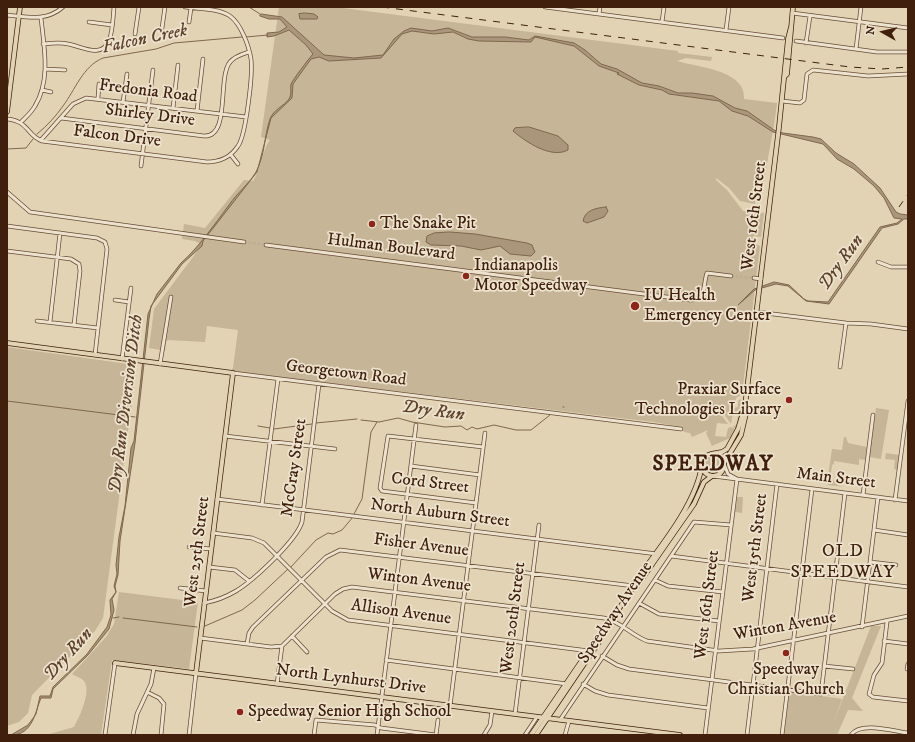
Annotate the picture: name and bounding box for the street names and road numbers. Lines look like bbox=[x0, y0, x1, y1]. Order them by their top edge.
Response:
street label: Fredonia Road bbox=[98, 76, 198, 108]
street label: Shirley Drive bbox=[104, 100, 196, 132]
street label: Falcon Drive bbox=[72, 122, 162, 152]
street label: West 16th Street bbox=[738, 160, 772, 272]
street label: Hulman Boulevard bbox=[326, 230, 456, 266]
street label: Georgetown Road bbox=[285, 356, 407, 392]
street label: McCray Street bbox=[278, 417, 312, 519]
street label: Main Street bbox=[795, 464, 877, 494]
street label: Cord Street bbox=[390, 469, 470, 499]
street label: West 15th Street bbox=[739, 492, 773, 604]
street label: West 25th Street bbox=[181, 495, 215, 609]
street label: North Auburn Street bbox=[369, 495, 511, 533]
street label: Fisher Avenue bbox=[372, 530, 470, 562]
street label: West 16th Street bbox=[691, 549, 725, 661]
street label: Speedway Avenue bbox=[574, 558, 658, 668]
street label: West 20th Street bbox=[497, 561, 531, 675]
street label: Winton Avenue bbox=[366, 565, 472, 597]
street label: Allison Avenue bbox=[350, 596, 452, 630]
street label: Winton Avenue bbox=[732, 608, 838, 646]
street label: North Lynhurst Drive bbox=[275, 661, 427, 699]

